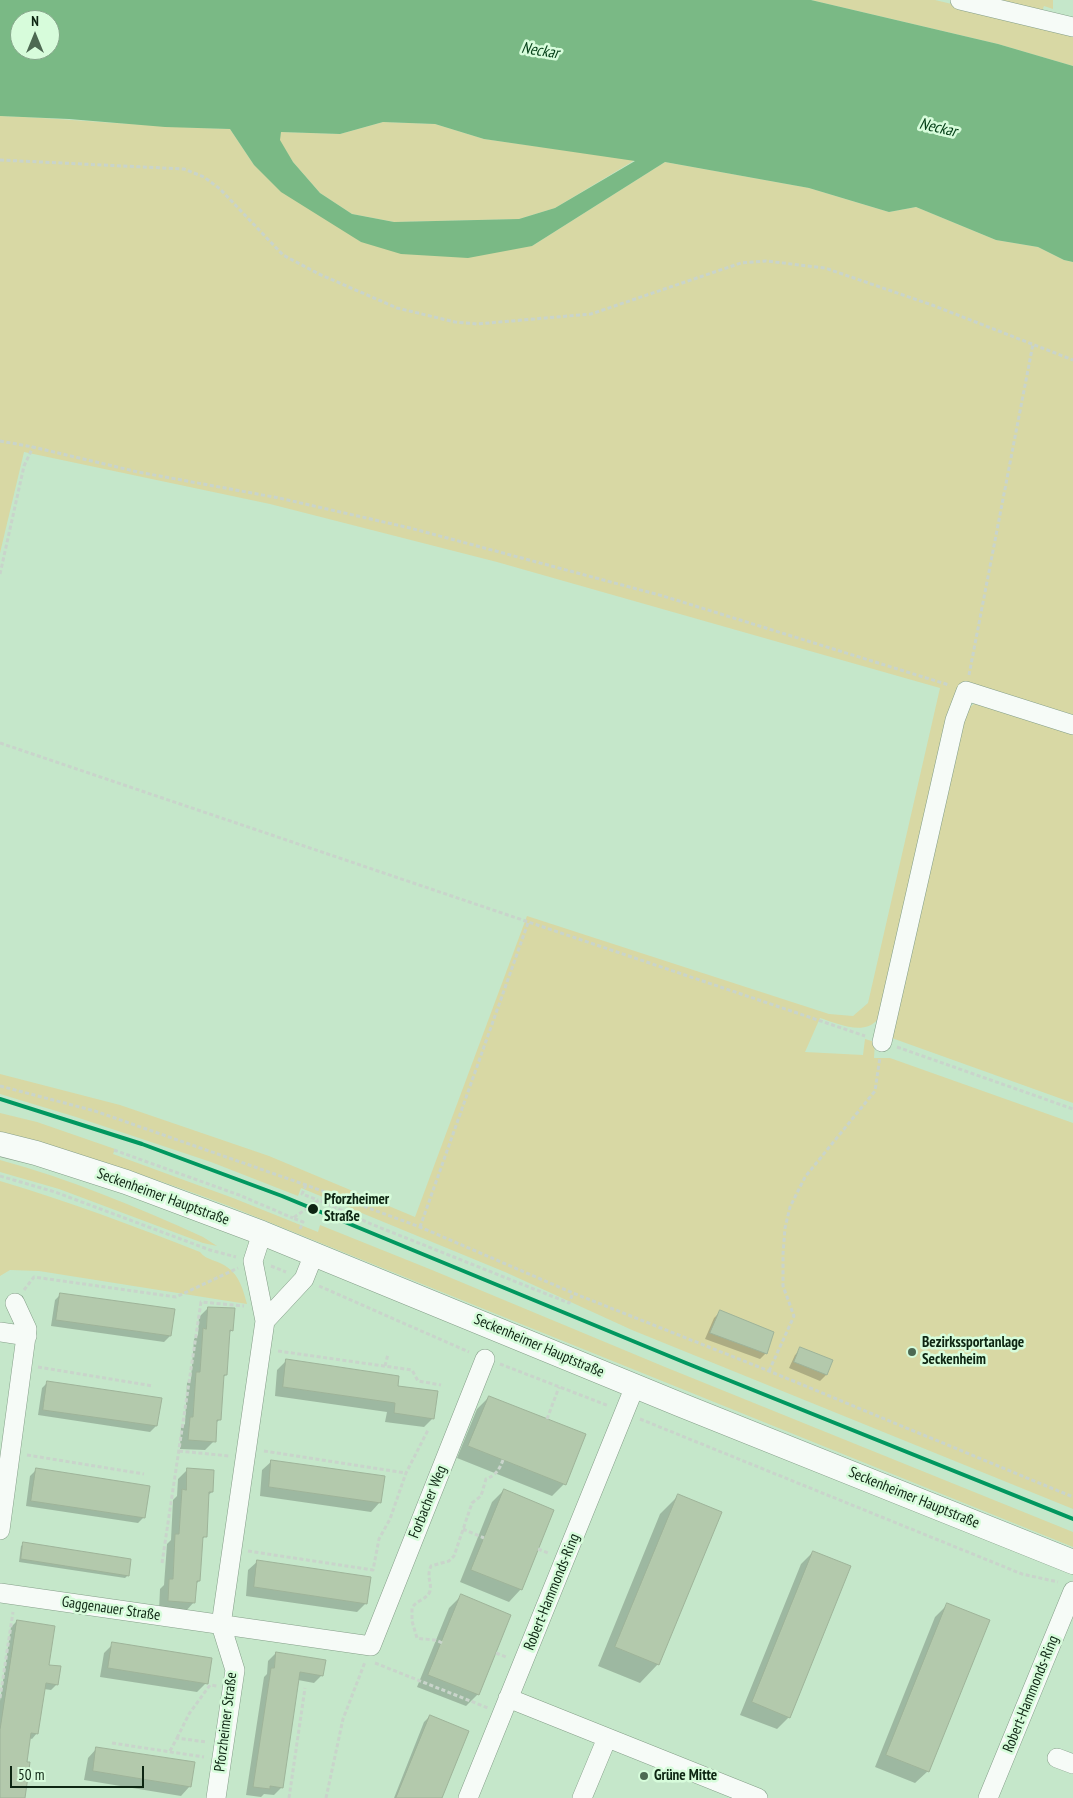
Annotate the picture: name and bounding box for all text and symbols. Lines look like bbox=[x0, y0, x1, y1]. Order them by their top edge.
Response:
north arrow bbox=[10, 10, 60, 60]
text: N bbox=[31, 12, 39, 30]
water label: Neckar bbox=[520, 39, 560, 63]
water label: Neckar bbox=[917, 114, 959, 142]
street label: Seckenheimer Hauptstraße bbox=[94, 1165, 232, 1229]
place label: Pforzheimer Straße bbox=[324, 1191, 389, 1226]
marker: Pforzheimer Straße bbox=[306, 1202, 320, 1216]
street label: Seckenheimer Hauptstraße bbox=[471, 1310, 607, 1382]
place label: Bezirkssportanlage Seckenheim bbox=[922, 1334, 1024, 1369]
marker: Bezirkssportanlage Seckenheim bbox=[906, 1346, 918, 1358]
street label: Forbacher Weg bbox=[405, 1463, 451, 1541]
street label: Seckenheimer Hauptstraße bbox=[846, 1464, 982, 1532]
street label: Robert-Hammonds-Ring bbox=[520, 1531, 584, 1653]
street label: Gaggenauer Straße bbox=[61, 1593, 161, 1625]
street label: Robert-Hammonds-Ring bbox=[999, 1633, 1063, 1755]
street label: Pforzheimer Straße bbox=[211, 1671, 241, 1773]
scale bar bbox=[12, 1756, 146, 1788]
text: 50 m bbox=[18, 1765, 44, 1784]
place label: Grüne Mitte bbox=[654, 1767, 717, 1785]
marker: Grüne Mitte bbox=[638, 1770, 650, 1782]

